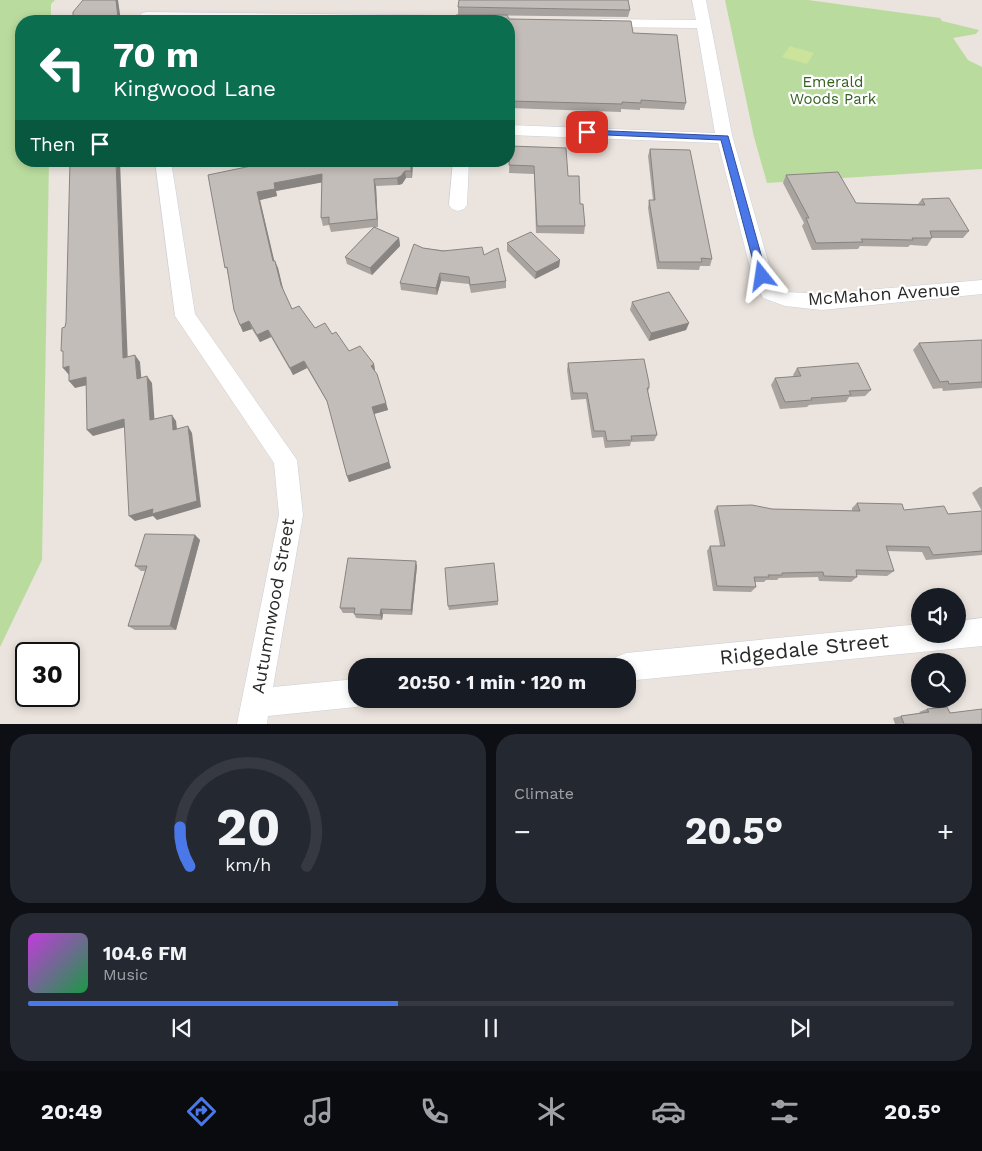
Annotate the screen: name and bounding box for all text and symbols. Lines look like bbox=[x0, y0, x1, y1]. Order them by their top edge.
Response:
text: 70 m bbox=[113, 34, 199, 76]
icon: left bbox=[30, 35, 95, 100]
park label: Emerald Woods Park bbox=[790, 73, 877, 108]
text: Kingwood Lane bbox=[113, 76, 276, 101]
pin bbox=[566, 111, 608, 153]
icon: arrive bbox=[573, 118, 601, 146]
icon: arrive bbox=[86, 130, 114, 158]
text: Then bbox=[30, 133, 76, 156]
position arrow bbox=[735, 249, 787, 301]
street label: McMahon Avenue bbox=[807, 278, 961, 309]
street label: Autumnwood Street bbox=[247, 516, 298, 695]
map controls bbox=[911, 588, 966, 708]
button: sound bbox=[911, 588, 966, 643]
street label: Ridgedale Street bbox=[718, 627, 890, 670]
speed limit sign: 30 bbox=[15, 642, 80, 707]
button: search bbox=[911, 653, 966, 708]
text: 20:50 · 1 min · 120 m bbox=[398, 671, 586, 694]
text: Climate bbox=[514, 784, 574, 803]
text: 20 bbox=[216, 797, 280, 858]
text: 20.5° bbox=[685, 809, 783, 853]
text: − bbox=[514, 815, 531, 848]
text: + bbox=[937, 815, 954, 848]
text: km/h bbox=[225, 854, 271, 875]
text: 104.6 FM bbox=[103, 942, 187, 965]
text: Music bbox=[103, 965, 148, 984]
icon: previous bbox=[168, 1014, 196, 1042]
icon: pause bbox=[477, 1014, 505, 1042]
icon: next bbox=[786, 1014, 814, 1042]
icon: directions bbox=[184, 1094, 219, 1129]
icon: music bbox=[301, 1094, 336, 1129]
icon: phone bbox=[417, 1094, 452, 1129]
icon: climate bbox=[534, 1094, 569, 1129]
icon: car bbox=[651, 1094, 686, 1129]
icon: filters bbox=[767, 1094, 802, 1129]
text: 20:49 bbox=[41, 1099, 103, 1124]
text: 20.5° bbox=[884, 1099, 941, 1124]

